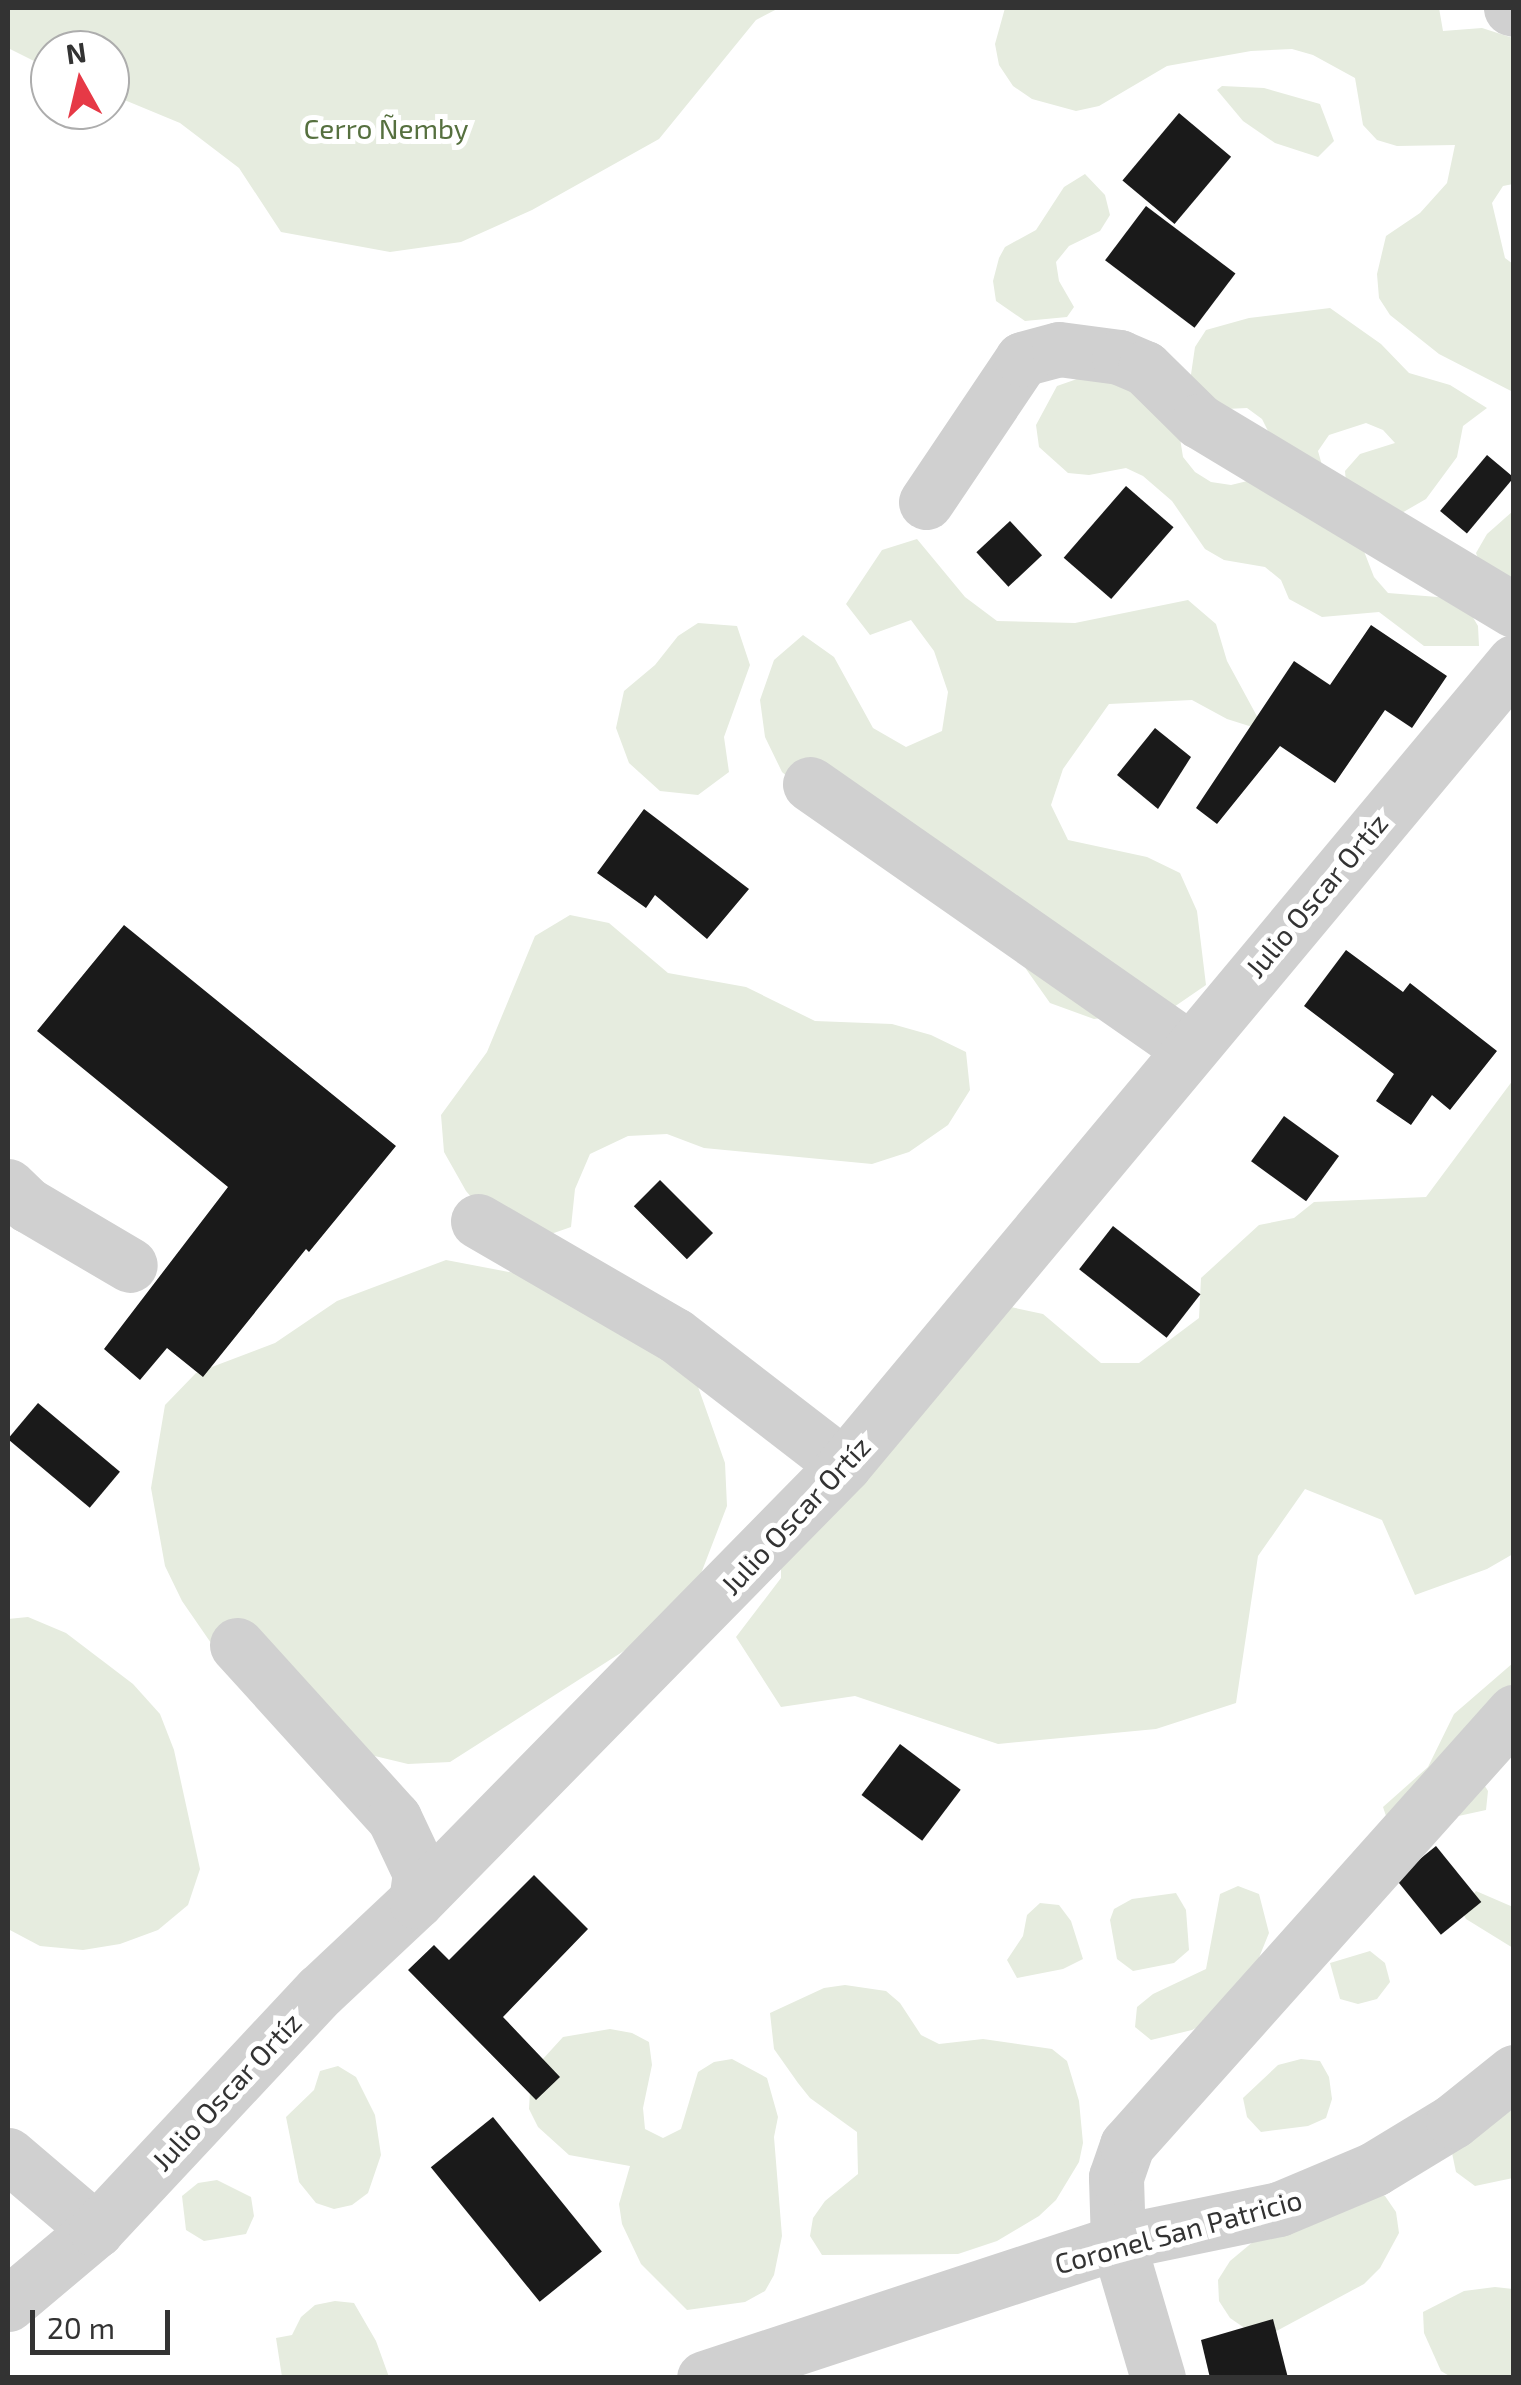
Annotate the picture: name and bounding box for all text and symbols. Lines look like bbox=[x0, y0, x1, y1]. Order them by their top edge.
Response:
north arrow bbox=[30, 30, 130, 130]
text: N bbox=[64, 34, 88, 71]
park label: Cerro Ñemby bbox=[303, 111, 469, 145]
street label: Julio Oscar Ortíz bbox=[1238, 806, 1394, 984]
street label: Julio Oscar Ortíz bbox=[713, 1429, 877, 1601]
street label: Julio Oscar Ortíz bbox=[144, 2005, 308, 2177]
street label: Coronel San Patricio bbox=[1050, 2182, 1306, 2280]
scale bar bbox=[35, 2290, 175, 2352]
text: 20 m bbox=[47, 2309, 115, 2345]

